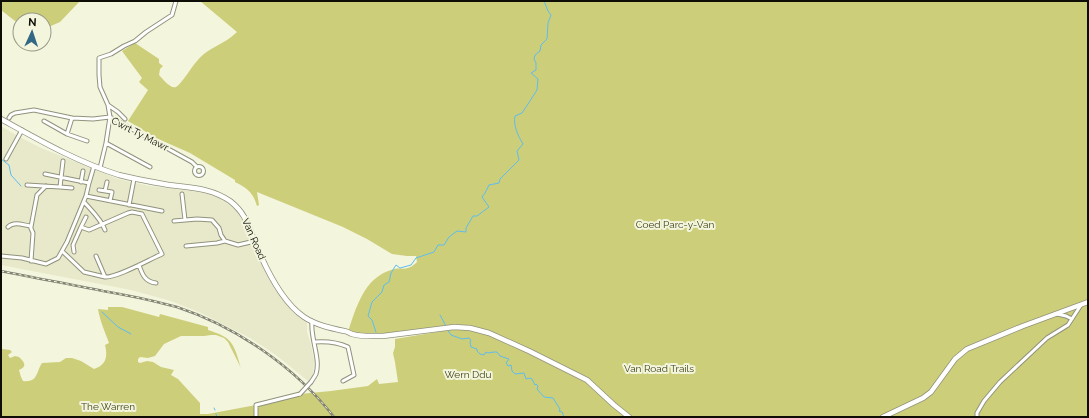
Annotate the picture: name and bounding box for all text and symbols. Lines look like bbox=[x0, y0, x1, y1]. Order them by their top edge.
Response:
north arrow bbox=[12, 12, 52, 52]
text: N bbox=[28, 16, 37, 29]
street label: Cwrt Ty Mawr bbox=[110, 115, 171, 153]
street label: Van Road bbox=[240, 217, 268, 261]
park label: Coed Parc-y-Van bbox=[636, 219, 714, 230]
park label: Van Road Trails bbox=[624, 363, 694, 374]
park label: Wern Ddu bbox=[445, 369, 491, 380]
park label: The Warren bbox=[81, 401, 135, 412]

